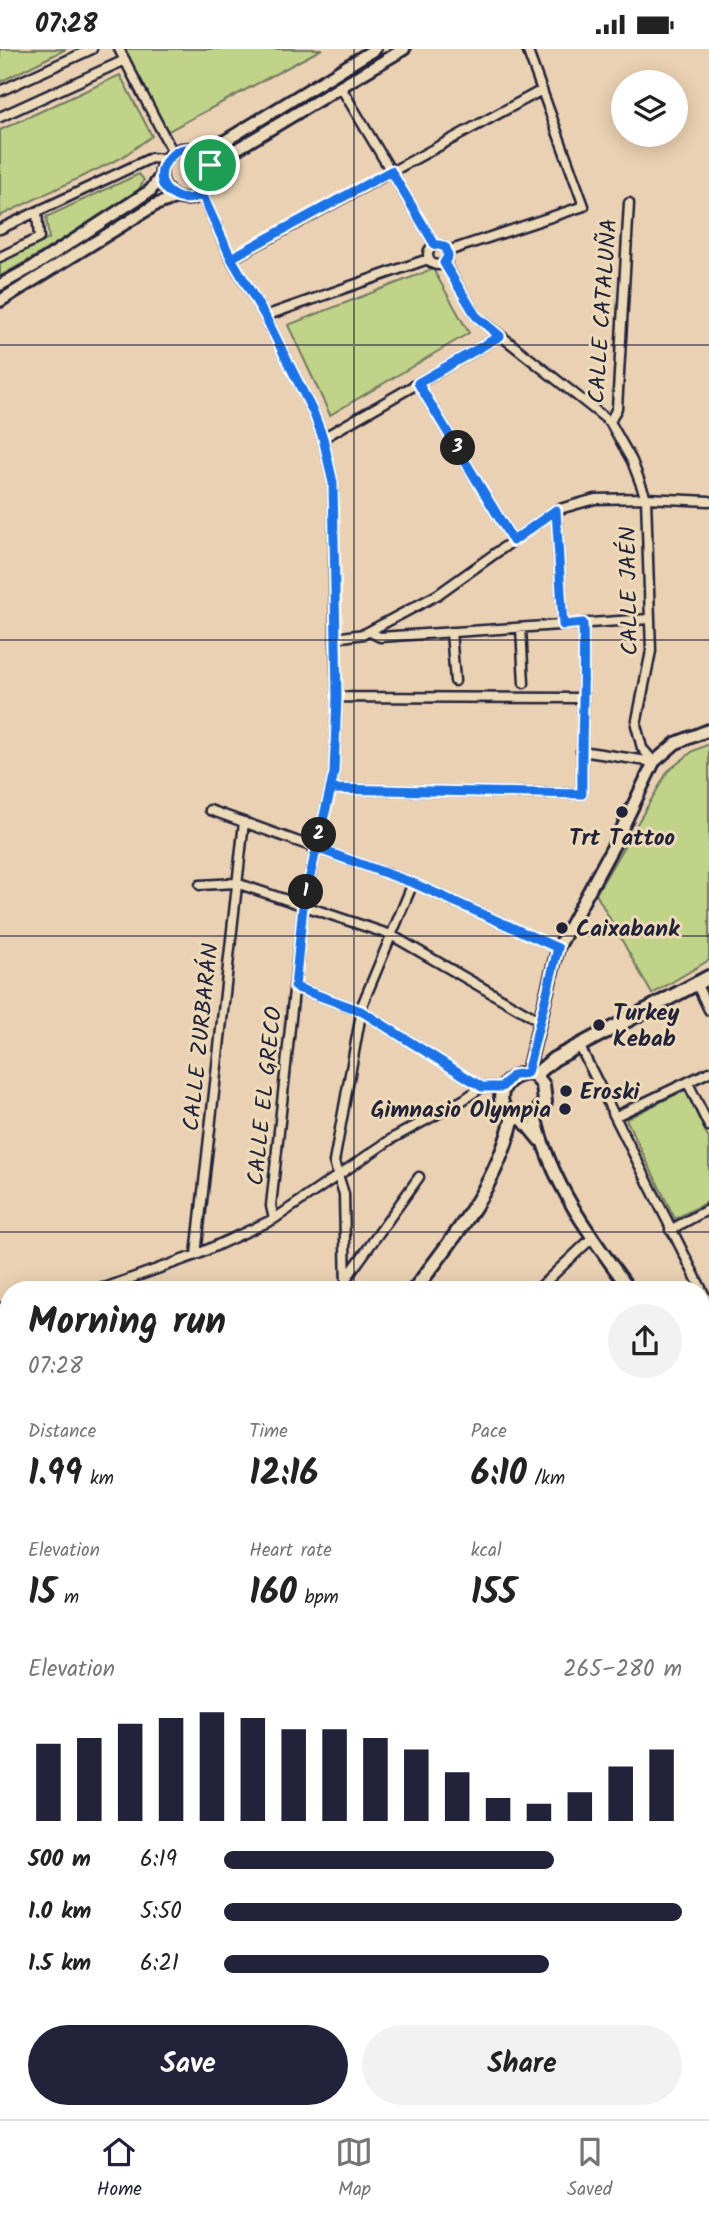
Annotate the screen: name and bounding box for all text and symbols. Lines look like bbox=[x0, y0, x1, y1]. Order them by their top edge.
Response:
text: 07:28 bbox=[35, 4, 98, 46]
map controls bbox=[611, 70, 688, 147]
button: layers bbox=[611, 70, 688, 147]
pin bbox=[180, 135, 240, 195]
icon: arrive bbox=[191, 146, 229, 184]
street label: CALLE CATALUÑA bbox=[580, 217, 628, 405]
pin: 3 bbox=[440, 431, 476, 465]
text: 3 bbox=[452, 432, 463, 462]
street label: CALLE JAÉN bbox=[611, 526, 649, 656]
marker: Trt Tattoo bbox=[614, 804, 630, 820]
pin: 2 bbox=[302, 817, 336, 853]
text: 2 bbox=[313, 819, 324, 849]
place label: Trt Tattoo bbox=[569, 821, 675, 857]
pin: 1 bbox=[288, 875, 324, 909]
text: 1 bbox=[303, 876, 308, 906]
place label: Caixabank bbox=[576, 912, 680, 948]
marker: Caixabank bbox=[554, 920, 570, 936]
street label: CALLE ZURBARÁN bbox=[174, 942, 230, 1133]
place label: Turkey Kebab bbox=[613, 996, 680, 1058]
street label: CALLE EL GRECO bbox=[239, 1005, 293, 1187]
marker: Turkey Kebab bbox=[591, 1017, 607, 1033]
place label: Eroski bbox=[580, 1075, 641, 1111]
marker: Eroski bbox=[558, 1083, 574, 1099]
place label: Gimnasio Olympia bbox=[371, 1093, 551, 1129]
marker: Gimnasio Olympia bbox=[557, 1101, 573, 1117]
text: Morning run bbox=[28, 1293, 226, 1353]
button: share bbox=[608, 1304, 682, 1378]
text: 07:28 bbox=[28, 1349, 83, 1385]
text: Distance bbox=[28, 1417, 96, 1447]
text: Time bbox=[249, 1417, 288, 1447]
text: Pace bbox=[471, 1417, 507, 1447]
text: 1.99 bbox=[28, 1447, 82, 1503]
text: 12:16 bbox=[249, 1447, 318, 1503]
text: 6:10 bbox=[471, 1447, 527, 1503]
text: km bbox=[82, 1464, 114, 1494]
text: /km bbox=[527, 1464, 565, 1494]
text: Elevation bbox=[28, 1536, 100, 1566]
text: Heart rate bbox=[249, 1536, 332, 1566]
text: kcal bbox=[471, 1536, 502, 1566]
text: 15 bbox=[28, 1566, 56, 1622]
text: 160 bbox=[249, 1566, 297, 1622]
text: 155 bbox=[471, 1566, 517, 1622]
text: m bbox=[56, 1583, 79, 1613]
text: bpm bbox=[297, 1583, 339, 1613]
text: Elevation bbox=[28, 1652, 115, 1688]
text: 265–280 m bbox=[563, 1652, 682, 1688]
text: 500 m bbox=[28, 1842, 91, 1878]
text: 6:19 bbox=[140, 1842, 177, 1878]
text: 1.0 km bbox=[28, 1894, 91, 1930]
text: 5:50 bbox=[140, 1894, 182, 1930]
text: 1.5 km bbox=[28, 1946, 91, 1982]
text: 6:21 bbox=[140, 1946, 179, 1982]
button: Save bbox=[28, 2025, 348, 2105]
button: Share bbox=[362, 2025, 682, 2105]
tab: Home bbox=[97, 2133, 142, 2205]
tab: Map bbox=[335, 2133, 373, 2205]
tab: Saved bbox=[567, 2133, 612, 2205]

